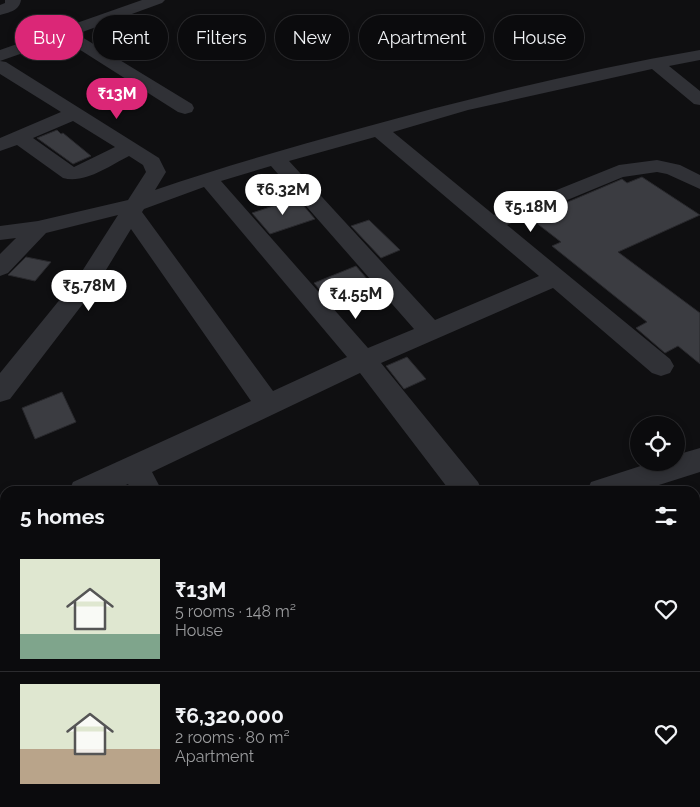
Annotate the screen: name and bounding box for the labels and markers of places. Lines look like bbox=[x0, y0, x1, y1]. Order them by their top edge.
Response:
pin: ₹13M bbox=[87, 78, 147, 120]
pin: ₹6.32M bbox=[242, 174, 324, 216]
pin: ₹5.18M bbox=[490, 190, 572, 233]
pin: ₹5.78M bbox=[48, 270, 130, 312]
pin: ₹4.55M bbox=[315, 278, 397, 320]

